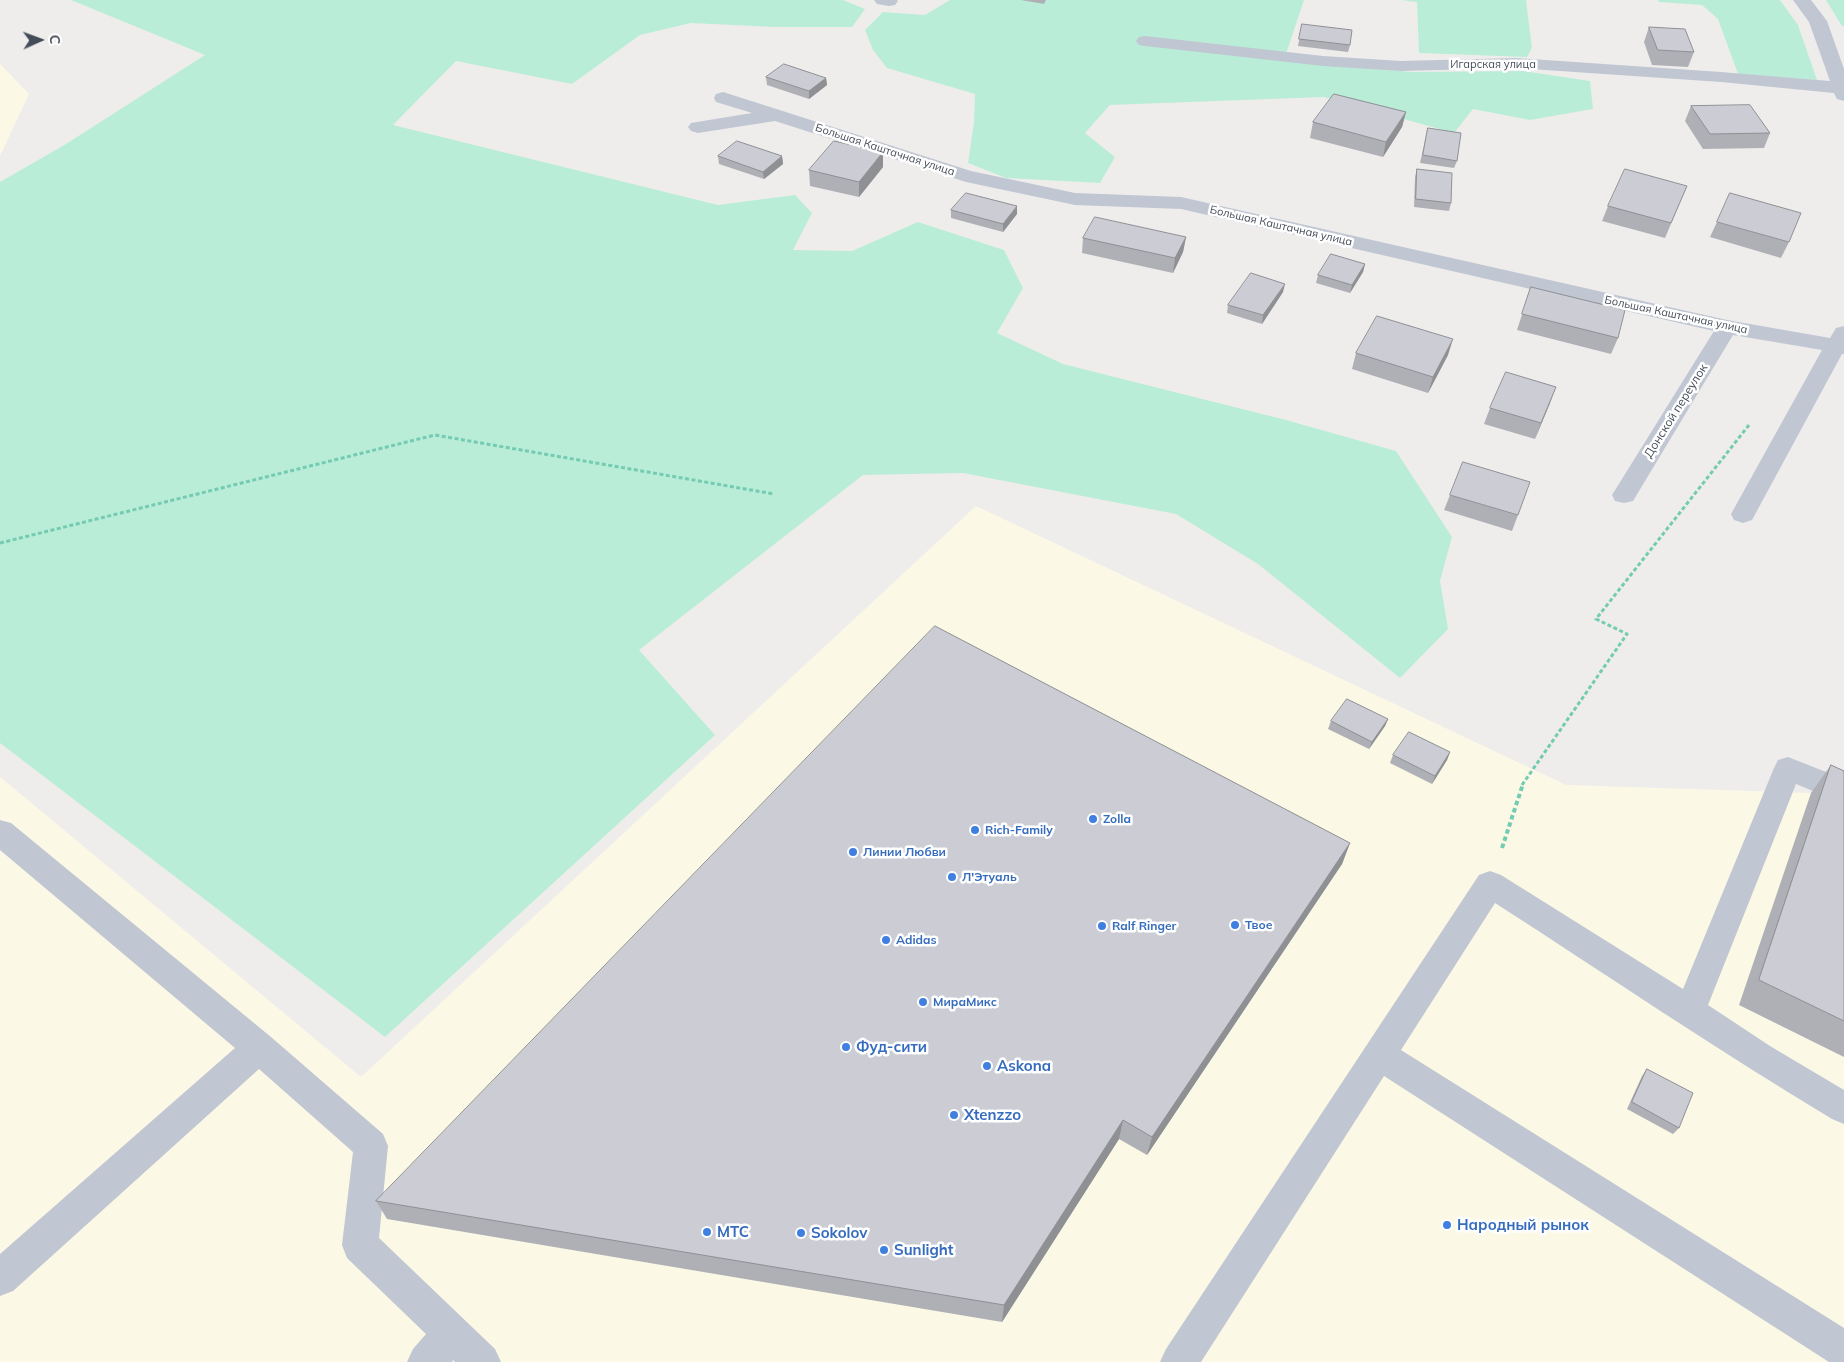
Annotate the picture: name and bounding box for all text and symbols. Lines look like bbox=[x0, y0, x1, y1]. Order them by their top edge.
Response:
north arrow bbox=[15, 15, 65, 65]
text: С bbox=[46, 34, 64, 45]
street label: Игарская улица bbox=[1450, 58, 1536, 72]
street label: Большая Каштачная улица bbox=[814, 121, 956, 179]
street label: Большая Каштачная улица bbox=[1208, 203, 1354, 249]
street label: Большая Каштачная улица bbox=[1603, 293, 1749, 337]
street label: Донской переулок bbox=[1641, 361, 1711, 461]
place label: Zolla bbox=[1103, 812, 1131, 826]
marker: Zolla bbox=[1087, 813, 1099, 825]
place label: Rich-Family bbox=[985, 823, 1053, 837]
marker: Rich-Family bbox=[969, 824, 981, 836]
place label: Линии Любви bbox=[863, 845, 946, 859]
marker: Линии Любви bbox=[847, 846, 859, 858]
place label: Л'Этуаль bbox=[962, 870, 1017, 884]
marker: Л'Этуаль bbox=[946, 871, 958, 883]
place label: Твое bbox=[1245, 918, 1272, 932]
place label: Ralf Ringer bbox=[1112, 919, 1176, 933]
marker: Твое bbox=[1229, 919, 1241, 931]
marker: Ralf Ringer bbox=[1096, 920, 1108, 932]
place label: Adidas bbox=[896, 933, 936, 947]
marker: Adidas bbox=[880, 934, 892, 946]
place label: МираМикс bbox=[933, 995, 997, 1009]
marker: МираМикс bbox=[917, 996, 929, 1008]
place label: Фуд-сити bbox=[856, 1038, 927, 1056]
marker: Фуд-сити bbox=[840, 1041, 852, 1053]
place label: Askona bbox=[997, 1057, 1051, 1075]
marker: Askona bbox=[981, 1060, 993, 1072]
place label: Xtenzzo bbox=[964, 1106, 1021, 1124]
marker: Xtenzzo bbox=[948, 1109, 960, 1121]
place label: Народный рынок bbox=[1457, 1216, 1589, 1234]
marker: Народный рынок bbox=[1441, 1219, 1453, 1231]
place label: МТС bbox=[717, 1223, 749, 1241]
place label: Sokolov bbox=[811, 1224, 867, 1242]
marker: МТС bbox=[701, 1226, 713, 1238]
marker: Sokolov bbox=[795, 1227, 807, 1239]
place label: Sunlight bbox=[894, 1241, 954, 1259]
marker: Sunlight bbox=[878, 1244, 890, 1256]

